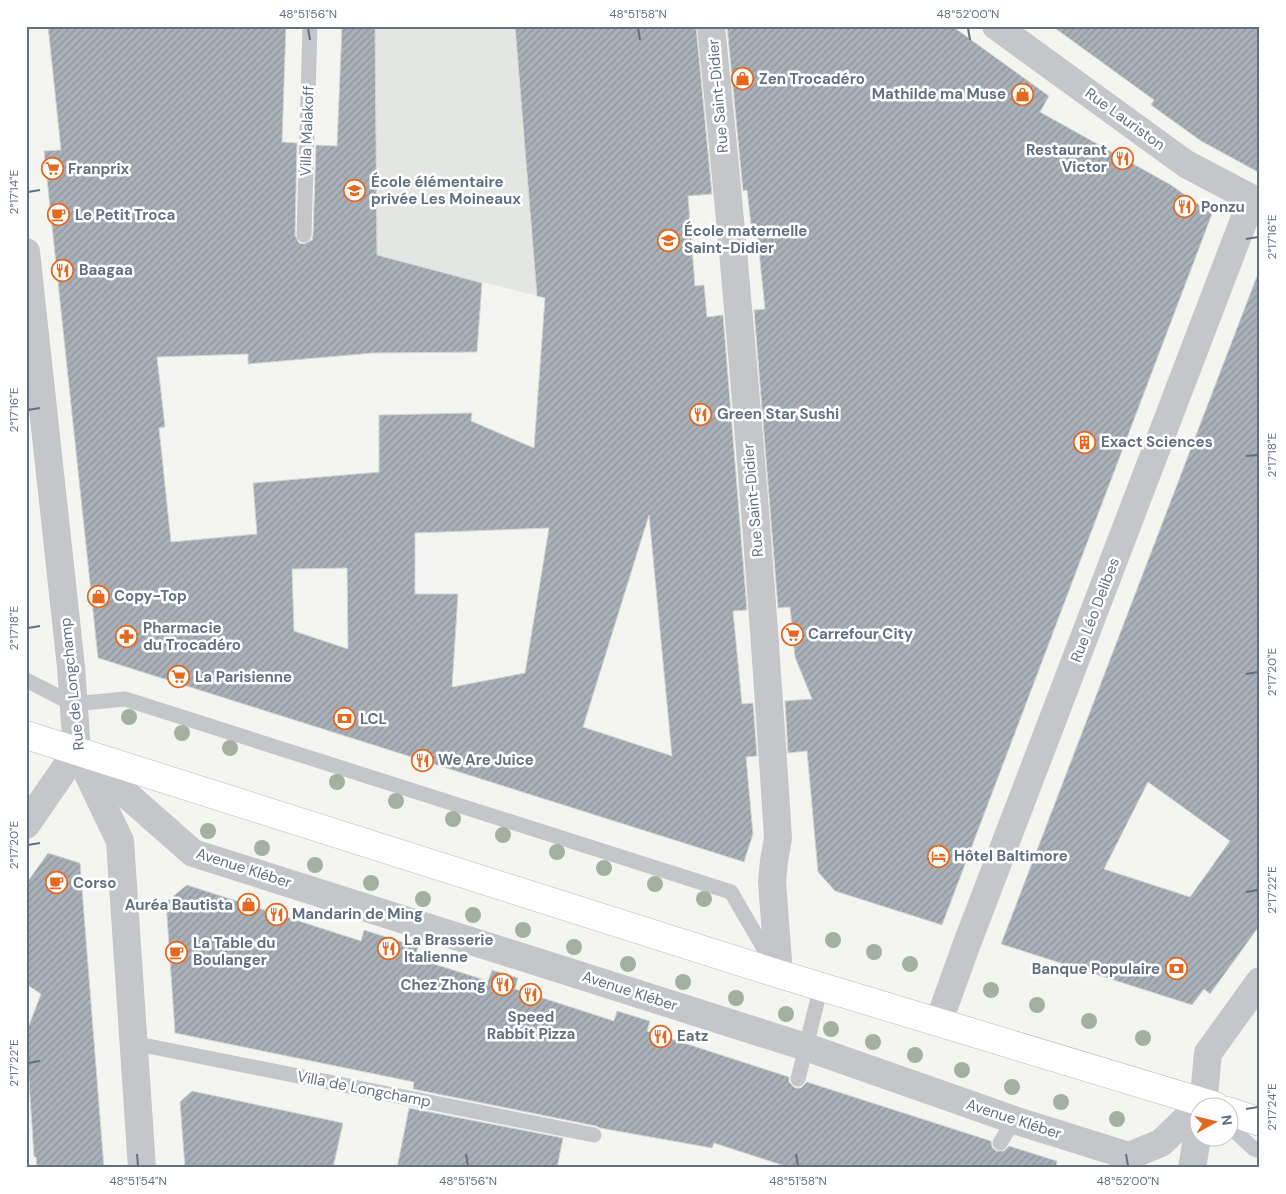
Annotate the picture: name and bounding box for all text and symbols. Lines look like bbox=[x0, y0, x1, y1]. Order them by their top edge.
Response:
text: 48°51'56"N bbox=[279, 6, 337, 22]
text: 48°51'58"N bbox=[609, 6, 667, 22]
text: 48°52'00"N bbox=[937, 6, 999, 22]
street label: Rue Saint-Didier bbox=[703, 38, 733, 154]
shop icon: Zen Trocadéro bbox=[731, 67, 755, 91]
place label: Zen Trocadéro bbox=[759, 69, 865, 89]
shop icon: Mathilde ma Muse bbox=[1010, 82, 1034, 106]
street label: Rue Lauriston bbox=[1081, 83, 1169, 155]
place label: Mathilde ma Muse bbox=[872, 84, 1006, 104]
street label: Villa Malakoff bbox=[295, 85, 319, 177]
place label: Restaurant Victor bbox=[1026, 140, 1107, 177]
restaurant icon: Restaurant Victor bbox=[1111, 147, 1135, 171]
supermarket icon: Franprix bbox=[40, 157, 64, 181]
place label: Franprix bbox=[68, 159, 130, 179]
text: 2°17'14"E bbox=[6, 169, 22, 214]
place label: École élémentaire privée Les Moineaux bbox=[371, 172, 521, 209]
school or university icon: École élémentaire privée Les Moineaux bbox=[343, 179, 367, 203]
restaurant icon: Ponzu bbox=[1173, 195, 1197, 219]
place label: Ponzu bbox=[1201, 197, 1245, 217]
cafe icon: Le Petit Troca bbox=[47, 203, 71, 227]
place label: Le Petit Troca bbox=[75, 205, 175, 225]
text: 2°17'16"E bbox=[1264, 214, 1280, 260]
place label: École maternelle Saint-Didier bbox=[684, 221, 807, 258]
school or university icon: École maternelle Saint-Didier bbox=[656, 228, 680, 252]
restaurant icon: Baagaa bbox=[51, 258, 75, 282]
place label: Baagaa bbox=[79, 260, 133, 280]
text: 2°17'16"E bbox=[6, 387, 22, 433]
restaurant icon: Green Star Sushi bbox=[689, 402, 713, 426]
place label: Green Star Sushi bbox=[717, 404, 839, 424]
building icon: Exact Sciences bbox=[1073, 430, 1097, 454]
place label: Exact Sciences bbox=[1101, 432, 1213, 452]
text: 2°17'18"E bbox=[1264, 432, 1280, 477]
street label: Rue Saint-Didier bbox=[738, 442, 768, 558]
street label: Rue Léo Delibes bbox=[1066, 555, 1124, 665]
shop icon: Copy-Top bbox=[86, 584, 110, 608]
place label: Copy-Top bbox=[114, 586, 187, 606]
text: 2°17'18"E bbox=[6, 605, 22, 650]
street label: Rue de Longchamp bbox=[55, 617, 89, 751]
place label: Pharmacie du Trocadéro bbox=[143, 618, 241, 655]
supermarket icon: Carrefour City bbox=[780, 622, 804, 646]
place label: Carrefour City bbox=[808, 624, 913, 644]
pharmacy icon: Pharmacie du Trocadéro bbox=[115, 625, 139, 649]
text: 2°17'20"E bbox=[1264, 647, 1280, 696]
supermarket icon: La Parisienne bbox=[167, 665, 191, 689]
place label: La Parisienne bbox=[195, 667, 292, 687]
bank icon: LCL bbox=[332, 707, 356, 731]
place label: LCL bbox=[360, 709, 387, 729]
restaurant icon: We Are Juice bbox=[410, 748, 434, 772]
place label: We Are Juice bbox=[438, 750, 534, 770]
text: 2°17'20"E bbox=[6, 820, 22, 869]
street label: Avenue Kléber bbox=[194, 843, 295, 893]
hotel icon: Hôtel Baltimore bbox=[926, 844, 950, 868]
place label: Hôtel Baltimore bbox=[954, 846, 1068, 866]
text: 2°17'22"E bbox=[1264, 866, 1280, 914]
cafe icon: Corso bbox=[45, 871, 69, 895]
place label: Corso bbox=[73, 873, 117, 893]
shop icon: Auréa Bautista bbox=[237, 893, 261, 917]
place label: Auréa Bautista bbox=[125, 895, 233, 915]
restaurant icon: Mandarin de Ming bbox=[264, 902, 288, 926]
place label: Mandarin de Ming bbox=[292, 904, 423, 924]
place label: La Brasserie Italienne bbox=[404, 930, 493, 967]
place label: La Table du Boulanger bbox=[193, 933, 276, 970]
restaurant icon: La Brasserie Italienne bbox=[376, 937, 400, 961]
cafe icon: La Table du Boulanger bbox=[165, 940, 189, 964]
bank icon: Banque Populaire bbox=[1164, 957, 1188, 981]
place label: Banque Populaire bbox=[1032, 959, 1160, 979]
street label: Avenue Kléber bbox=[580, 966, 681, 1016]
restaurant icon: Chez Zhong bbox=[490, 973, 514, 997]
place label: Chez Zhong bbox=[400, 975, 486, 995]
restaurant icon: Speed Rabbit Pizza bbox=[519, 982, 543, 1006]
place label: Speed Rabbit Pizza bbox=[487, 1007, 575, 1044]
restaurant icon: Eatz bbox=[649, 1024, 673, 1048]
place label: Eatz bbox=[677, 1026, 708, 1046]
text: 2°17'22"E bbox=[6, 1039, 22, 1087]
street label: Villa de Longchamp bbox=[295, 1066, 433, 1112]
text: 2°17'24"E bbox=[1264, 1083, 1280, 1131]
street label: Avenue Kléber bbox=[964, 1094, 1065, 1144]
north arrow bbox=[1188, 1096, 1238, 1146]
text: N bbox=[1217, 1114, 1236, 1127]
text: 48°51'54"N bbox=[109, 1173, 167, 1189]
text: 48°51'56"N bbox=[439, 1173, 497, 1189]
text: 48°51'58"N bbox=[769, 1173, 827, 1189]
text: 48°52'00"N bbox=[1097, 1173, 1159, 1189]

